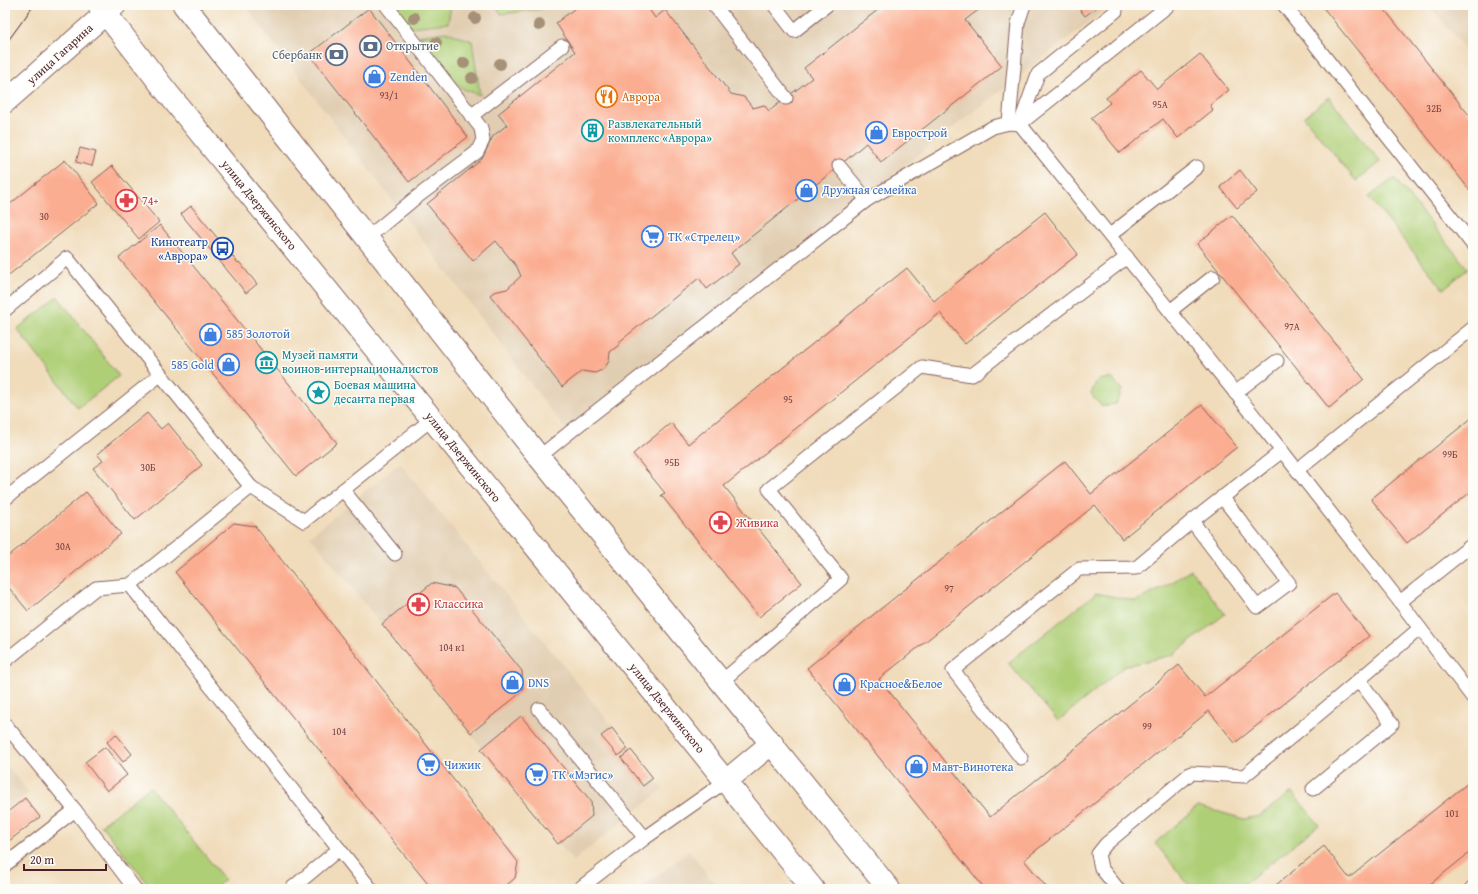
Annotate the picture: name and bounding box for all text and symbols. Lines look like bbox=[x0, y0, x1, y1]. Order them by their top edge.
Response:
street label: улица Гагарина bbox=[22, 19, 97, 89]
bank icon: Открытие bbox=[358, 33, 384, 59]
place label: Открытие bbox=[386, 37, 439, 54]
bank icon: Сбербанк bbox=[324, 42, 350, 68]
place label: Сбербанк bbox=[272, 46, 323, 63]
shop icon: Zenden bbox=[361, 64, 387, 90]
place label: Zenden bbox=[390, 68, 428, 85]
restaurant icon: Аврора bbox=[594, 84, 620, 110]
house number: 93/1 bbox=[379, 88, 399, 103]
place label: Аврора bbox=[622, 88, 660, 105]
house number: 95А bbox=[1152, 97, 1168, 112]
house number: 32Б bbox=[1426, 101, 1442, 116]
place label: Развлекательный комплекс «Аврора» bbox=[608, 115, 712, 146]
building icon: Развлекательный комплекс «Аврора» bbox=[580, 118, 606, 144]
shop icon: Еврострой bbox=[863, 120, 889, 146]
place label: Еврострой bbox=[892, 124, 947, 141]
street label: улица Дзержинского bbox=[217, 155, 301, 253]
shop icon: Дружная семейка bbox=[793, 177, 819, 203]
place label: Дружная семейка bbox=[821, 181, 917, 198]
pharmacy icon: 74+ bbox=[114, 188, 140, 214]
place label: 74+ bbox=[142, 192, 159, 209]
house number: 30 bbox=[39, 209, 49, 224]
supermarket icon: ТК «Стрелец» bbox=[639, 224, 665, 250]
place label: ТК «Стрелец» bbox=[668, 228, 740, 245]
place label: Кинотеатр «Аврора» bbox=[151, 233, 209, 264]
bus stop icon: Кинотеатр «Аврора» bbox=[210, 236, 236, 262]
house number: 97А bbox=[1284, 319, 1300, 334]
shop icon: 585 Золотой bbox=[197, 321, 223, 347]
place label: 585 Золотой bbox=[226, 325, 290, 342]
place label: Музей памяти воинов-интернационалистов bbox=[282, 346, 439, 377]
museum icon: Музей памяти воинов-интернационалистов bbox=[253, 349, 279, 375]
shop icon: 585 Gold bbox=[216, 352, 242, 378]
place label: 585 Gold bbox=[171, 356, 215, 373]
place label: Боевая машина десанта первая bbox=[334, 376, 416, 407]
place icon: Боевая машина десанта первая bbox=[306, 379, 332, 405]
house number: 95 bbox=[783, 392, 793, 407]
street label: улица Дзержинского bbox=[421, 407, 505, 505]
house number: 99Б bbox=[1442, 447, 1458, 462]
house number: 95Б bbox=[664, 455, 680, 470]
house number: 30Б bbox=[140, 460, 156, 475]
pharmacy icon: Живика bbox=[707, 510, 733, 536]
place label: Живика bbox=[735, 514, 779, 531]
house number: 30А bbox=[55, 539, 71, 554]
house number: 97 bbox=[944, 581, 954, 596]
pharmacy icon: Классика bbox=[405, 591, 431, 617]
place label: Классика bbox=[434, 595, 484, 612]
house number: 104 к1 bbox=[439, 640, 466, 655]
street label: улица Дзержинского bbox=[625, 658, 709, 756]
shop icon: DNS bbox=[500, 670, 526, 696]
shop icon: Красное&Белое bbox=[831, 671, 857, 697]
place label: DNS bbox=[528, 674, 549, 691]
place label: Красное&Белое bbox=[860, 675, 943, 692]
house number: 99 bbox=[1142, 719, 1152, 734]
house number: 104 bbox=[332, 724, 346, 739]
supermarket icon: Чижик bbox=[415, 752, 441, 778]
shop icon: Мавт-Винотека bbox=[904, 754, 930, 780]
place label: Чижик bbox=[444, 756, 481, 773]
place label: Мавт-Винотека bbox=[932, 758, 1014, 775]
supermarket icon: ТК «Мэгис» bbox=[523, 762, 549, 788]
place label: ТК «Мэгис» bbox=[552, 766, 613, 783]
house number: 101 bbox=[1445, 806, 1459, 821]
scale bar bbox=[24, 846, 106, 872]
text: 20 m bbox=[30, 851, 54, 868]

